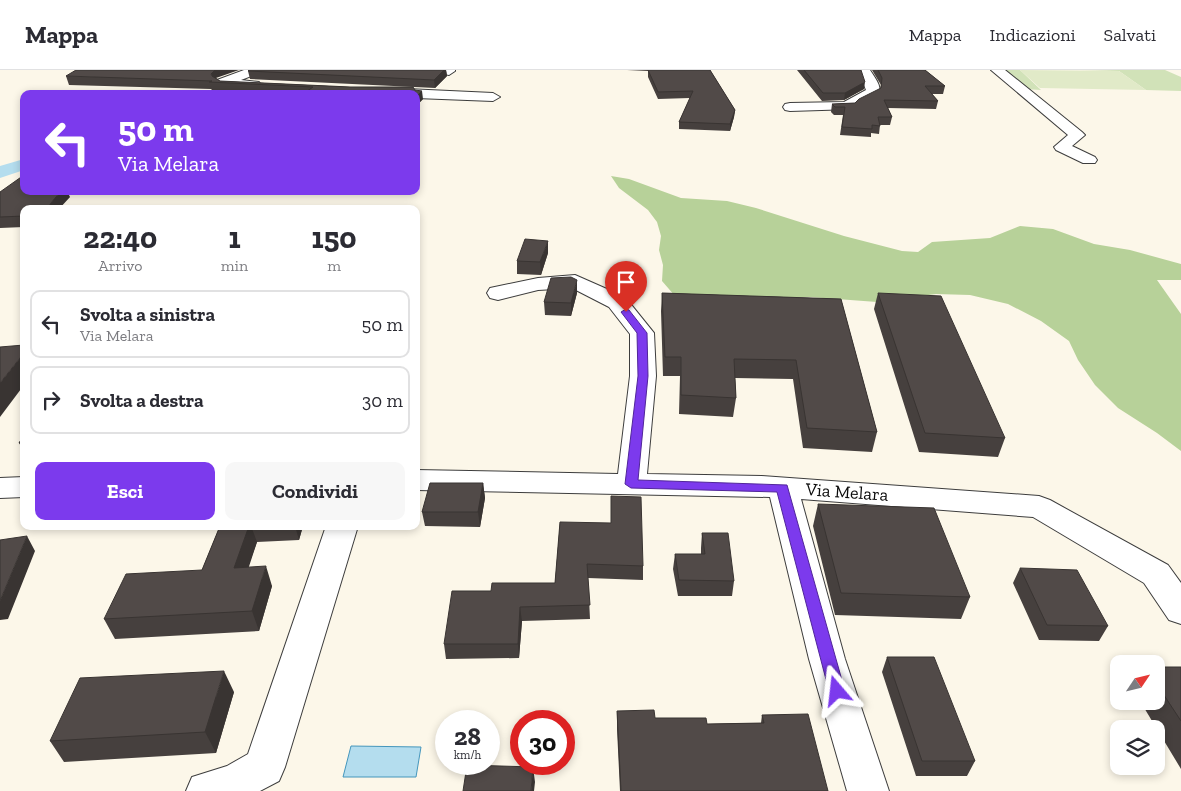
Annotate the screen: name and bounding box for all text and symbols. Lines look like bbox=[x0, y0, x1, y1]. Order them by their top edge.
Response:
text: Mappa bbox=[25, 20, 98, 49]
text: Mappa bbox=[909, 24, 962, 46]
text: Indicazioni bbox=[990, 24, 1076, 46]
text: Salvati bbox=[1104, 24, 1156, 46]
text: 50 m bbox=[118, 108, 194, 150]
icon: left bbox=[35, 110, 100, 175]
text: Via Melara bbox=[118, 150, 219, 177]
text: 22:40 bbox=[83, 220, 157, 256]
text: 1 bbox=[228, 220, 241, 256]
text: 150 bbox=[312, 220, 357, 256]
text: Arrivo bbox=[98, 256, 142, 275]
text: min bbox=[221, 256, 248, 275]
text: m bbox=[327, 256, 341, 275]
pin bbox=[605, 261, 647, 312]
icon: arrive bbox=[612, 268, 640, 296]
text: Svolta a sinistra bbox=[80, 303, 215, 326]
icon: left bbox=[37, 310, 65, 338]
text: 50 m bbox=[362, 313, 403, 336]
text: Via Melara bbox=[80, 326, 154, 345]
icon: right bbox=[37, 386, 65, 414]
text: Svolta a destra bbox=[80, 389, 204, 412]
text: 30 m bbox=[362, 389, 403, 412]
button: Esci bbox=[35, 462, 215, 520]
button: Condividi bbox=[225, 462, 405, 520]
street label: Via Melara bbox=[804, 478, 889, 506]
north arrow bbox=[1110, 655, 1165, 710]
map controls bbox=[1110, 655, 1165, 775]
position arrow bbox=[810, 664, 862, 716]
speed limit sign: 30 bbox=[510, 710, 575, 775]
button: layers bbox=[1110, 720, 1165, 775]
text: 28 bbox=[454, 721, 481, 751]
text: km/h bbox=[454, 748, 481, 762]

